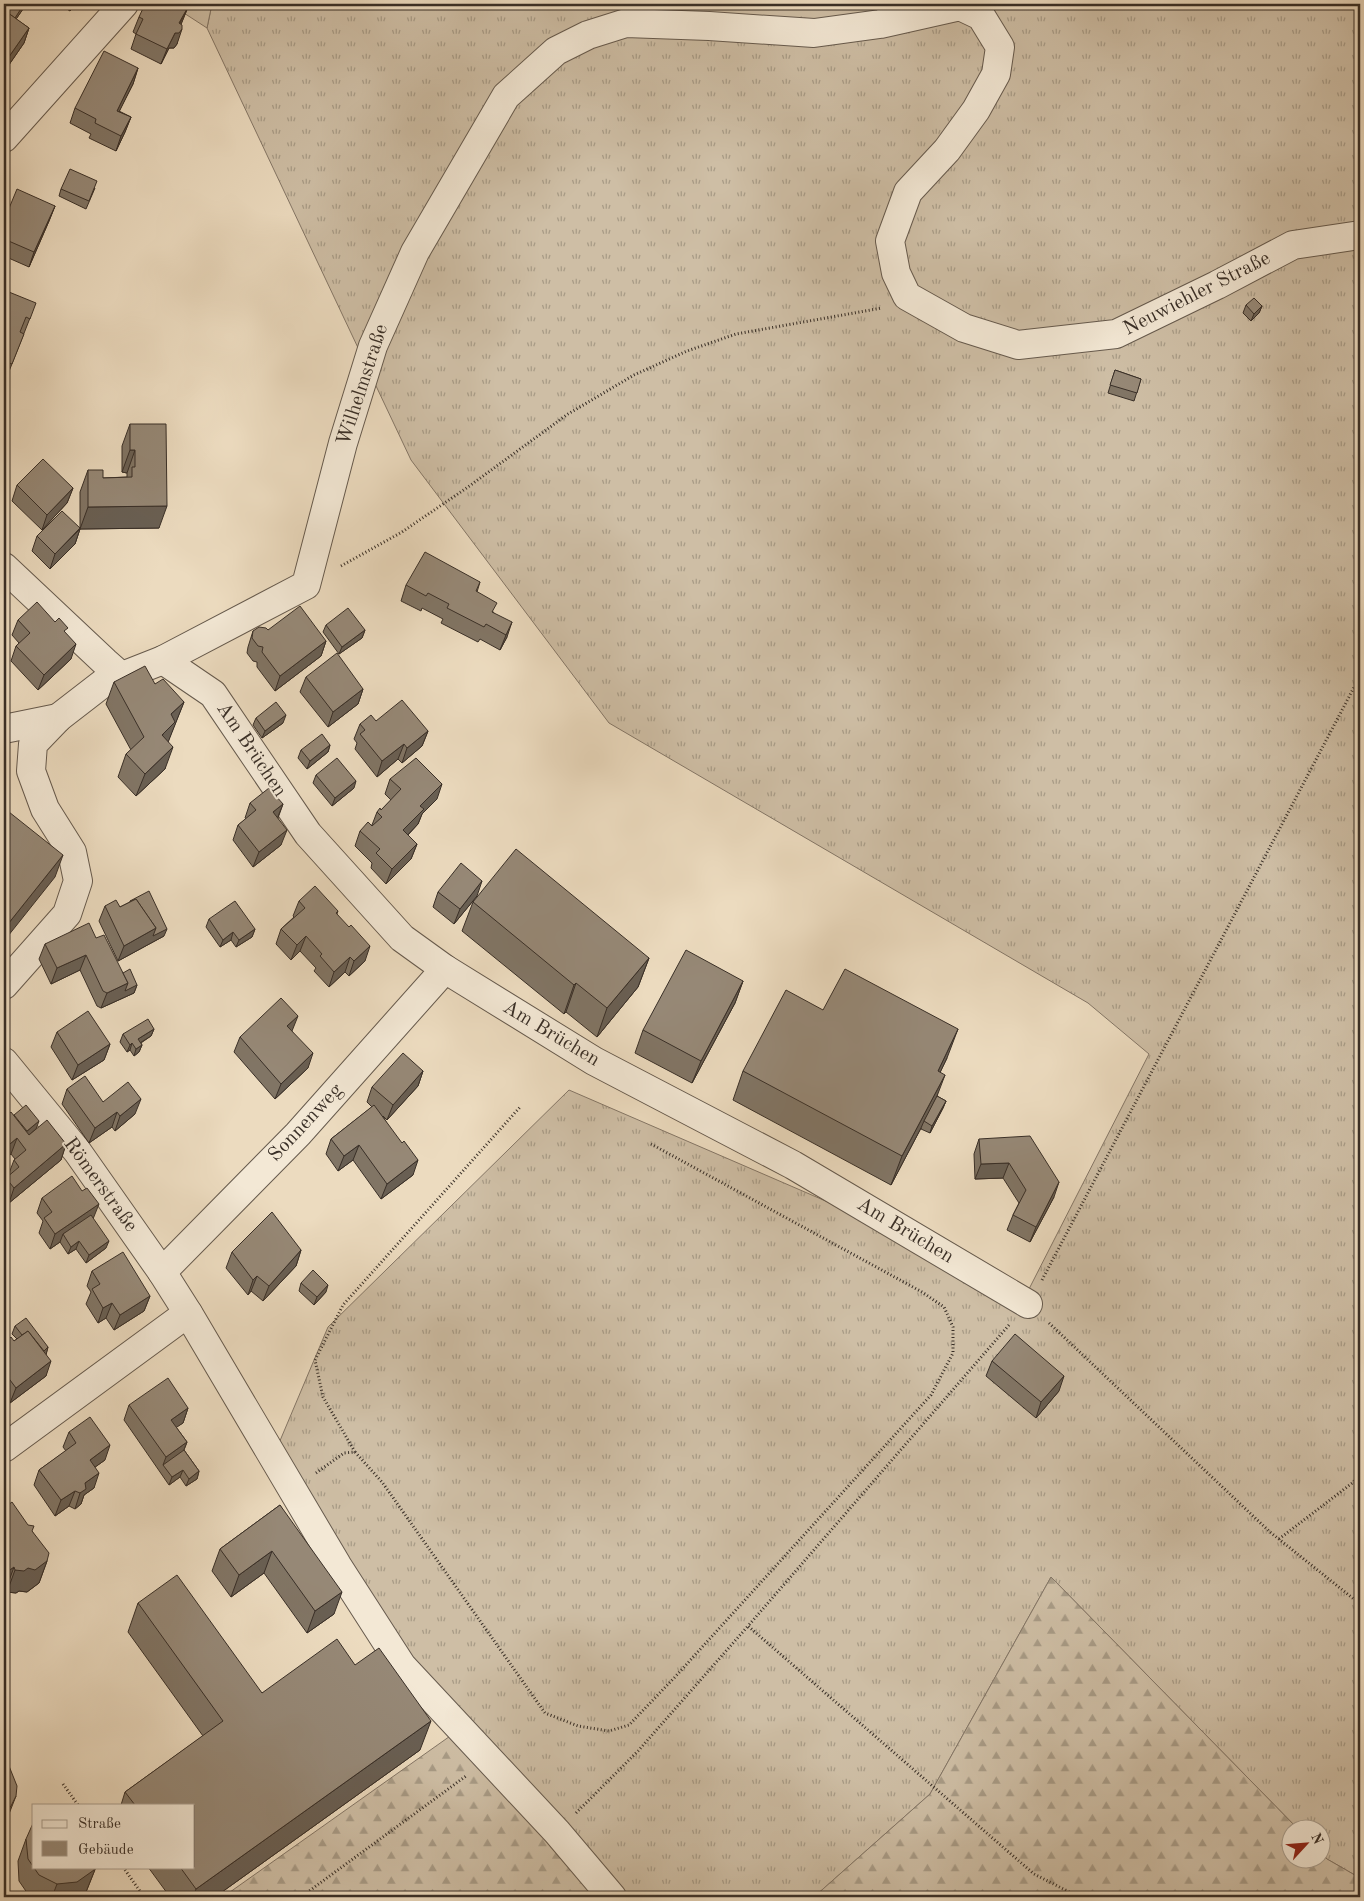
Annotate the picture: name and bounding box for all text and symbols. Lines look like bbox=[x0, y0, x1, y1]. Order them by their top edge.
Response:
street label: Neuwiehler Straße bbox=[1120, 248, 1274, 340]
street label: Wilhelmstraße bbox=[334, 322, 392, 448]
street label: Am Brüchen bbox=[212, 699, 290, 801]
street label: Am Brüchen bbox=[499, 997, 603, 1071]
street label: Sonnenweg bbox=[265, 1080, 347, 1166]
street label: Römerstraße bbox=[59, 1134, 141, 1236]
street label: Am Brüchen bbox=[853, 1194, 957, 1268]
legend bbox=[32, 1804, 195, 1868]
text: Straße bbox=[78, 1817, 121, 1832]
north arrow bbox=[1282, 1818, 1332, 1868]
text: N bbox=[1308, 1831, 1326, 1847]
text: Gebäude bbox=[78, 1843, 134, 1858]

